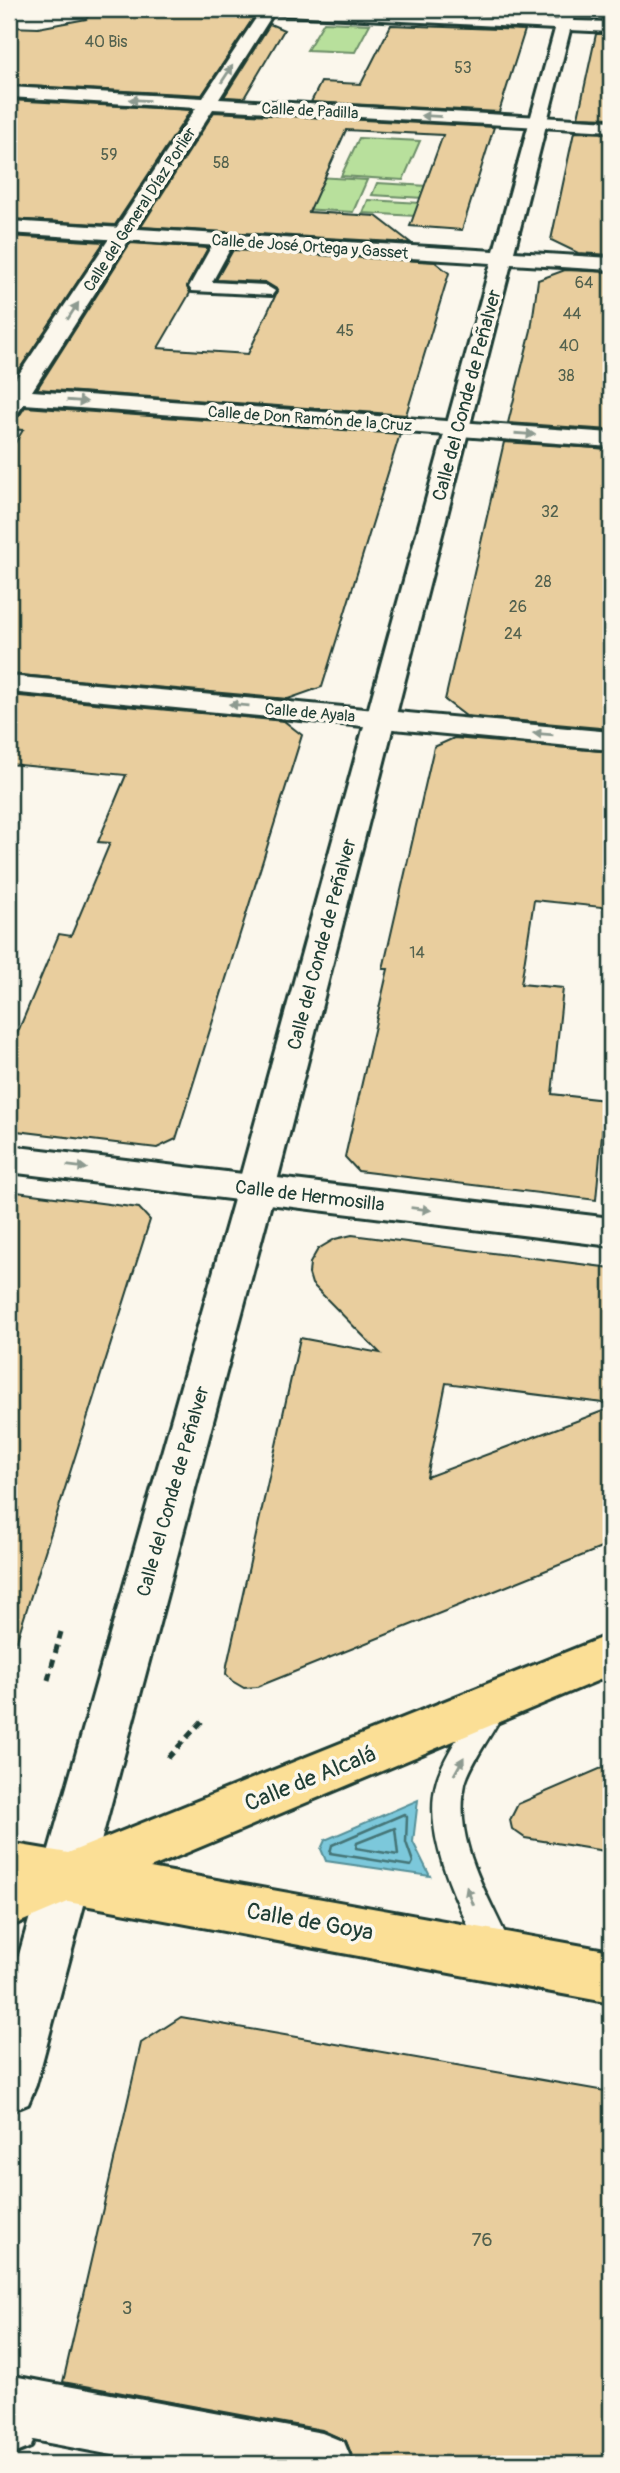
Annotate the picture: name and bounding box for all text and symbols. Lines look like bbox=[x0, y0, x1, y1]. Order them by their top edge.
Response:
house number: 40 Bis bbox=[85, 32, 127, 52]
house number: 53 bbox=[454, 58, 472, 78]
one-way arrow bbox=[220, 64, 233, 84]
one-way arrow bbox=[128, 94, 150, 105]
street label: Calle de Padilla bbox=[261, 98, 359, 124]
one-way arrow bbox=[420, 110, 442, 121]
street label: Calle del General Díaz Porlier bbox=[79, 123, 201, 296]
house number: 59 bbox=[101, 145, 117, 165]
house number: 58 bbox=[213, 153, 229, 173]
street label: Calle de José Ortega y Gasset bbox=[211, 230, 410, 264]
house number: 64 bbox=[575, 273, 593, 293]
street label: Calle del Conde de Peñalver bbox=[427, 287, 507, 504]
one-way arrow bbox=[66, 301, 79, 320]
house number: 44 bbox=[563, 304, 581, 324]
house number: 45 bbox=[336, 321, 354, 341]
house number: 40 bbox=[559, 336, 579, 356]
house number: 38 bbox=[558, 366, 575, 386]
one-way arrow bbox=[66, 396, 88, 407]
street label: Calle de Don Ramón de la Cruz bbox=[207, 402, 413, 436]
one-way arrow bbox=[514, 429, 536, 440]
house number: 32 bbox=[541, 502, 559, 522]
house number: 28 bbox=[534, 572, 552, 592]
house number: 26 bbox=[509, 597, 527, 617]
house number: 24 bbox=[504, 624, 522, 644]
street label: Calle de Ayala bbox=[264, 699, 356, 727]
one-way arrow bbox=[228, 700, 250, 711]
one-way arrow bbox=[532, 728, 554, 739]
street label: Calle del Conde de Peñalver bbox=[282, 836, 362, 1053]
house number: 14 bbox=[409, 943, 425, 963]
one-way arrow bbox=[66, 1161, 88, 1172]
street label: Calle de Hermosilla bbox=[234, 1175, 386, 1217]
one-way arrow bbox=[410, 1203, 432, 1214]
street label: Calle del Conde de Peñalver bbox=[131, 1383, 215, 1599]
street label: Calle de Alcalá bbox=[240, 1739, 380, 1818]
one-way arrow bbox=[453, 1757, 465, 1776]
one-way arrow bbox=[465, 1885, 476, 1906]
street label: Calle de Goya bbox=[244, 1896, 376, 1947]
house number: 76 bbox=[471, 2228, 493, 2252]
house number: 3 bbox=[122, 2296, 132, 2320]

